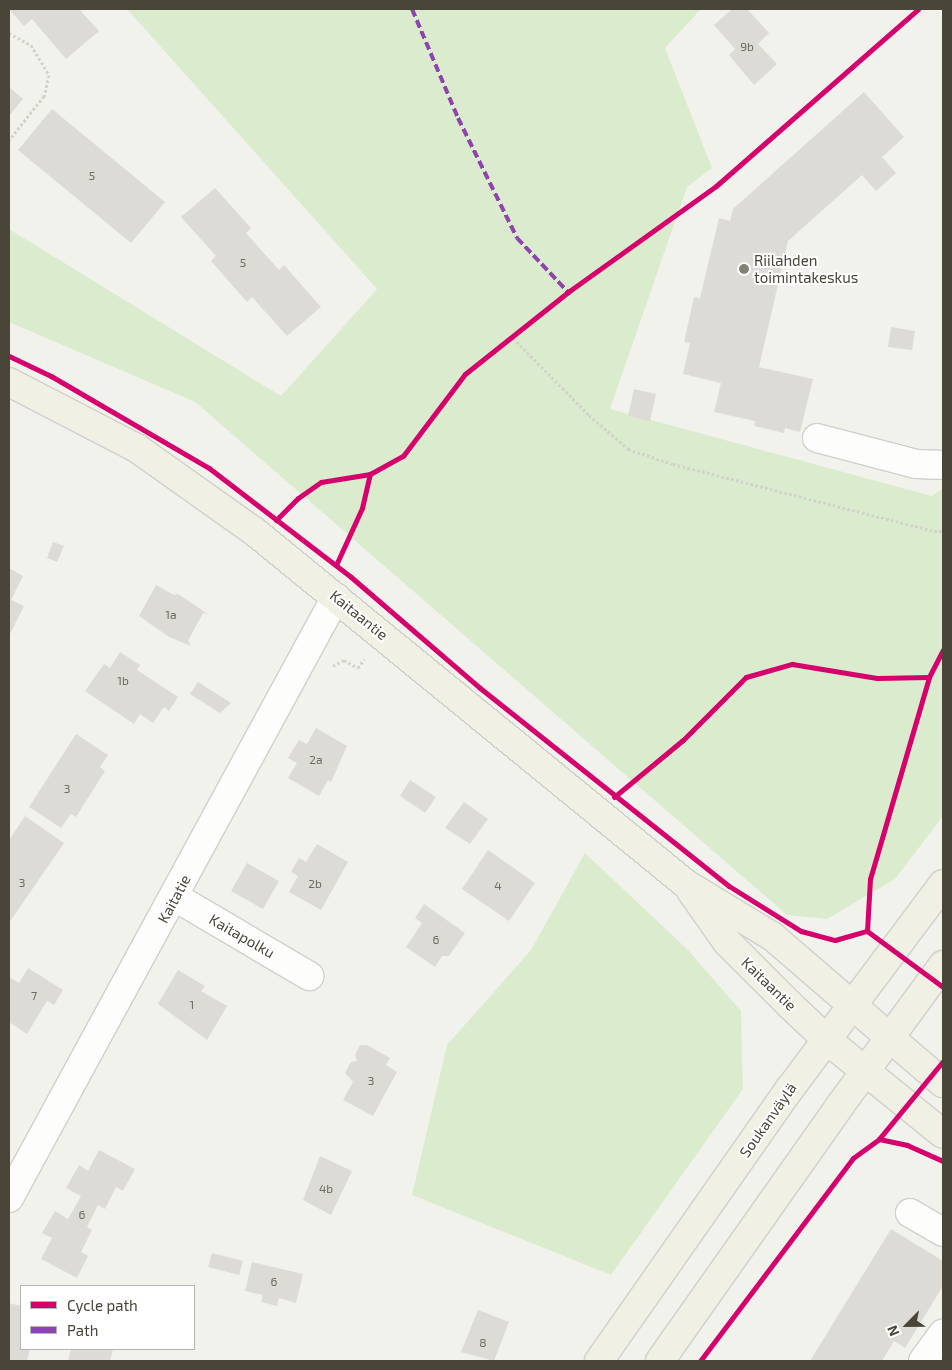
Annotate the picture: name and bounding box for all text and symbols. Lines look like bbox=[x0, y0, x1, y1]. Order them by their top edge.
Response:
house number: 9b bbox=[740, 40, 754, 54]
house number: 5 bbox=[89, 169, 95, 183]
place label: Riilahden toimintakeskus bbox=[754, 251, 858, 286]
house number: 5 bbox=[240, 256, 246, 270]
marker: Riilahden toimintakeskus bbox=[738, 263, 750, 275]
street label: Kaitaantie bbox=[326, 586, 392, 644]
house number: 1a bbox=[165, 608, 177, 622]
house number: 1b bbox=[117, 674, 129, 688]
house number: 2a bbox=[309, 753, 323, 767]
house number: 3 bbox=[64, 782, 70, 796]
street label: Kaitatie bbox=[154, 872, 194, 926]
house number: 3 bbox=[19, 876, 25, 890]
house number: 2b bbox=[308, 877, 322, 891]
house number: 4 bbox=[494, 879, 502, 893]
street label: Kaitapolku bbox=[206, 910, 278, 962]
house number: 6 bbox=[433, 933, 439, 947]
street label: Kaitaantie bbox=[738, 953, 800, 1015]
house number: 7 bbox=[31, 989, 37, 1003]
house number: 1 bbox=[190, 998, 194, 1012]
house number: 3 bbox=[368, 1074, 374, 1088]
street label: Soukanväylä bbox=[736, 1079, 800, 1161]
house number: 4b bbox=[319, 1182, 333, 1196]
house number: 6 bbox=[79, 1208, 85, 1222]
house number: 6 bbox=[271, 1275, 277, 1289]
legend bbox=[20, 1285, 195, 1350]
text: Cycle path bbox=[67, 1296, 138, 1314]
north arrow bbox=[882, 1300, 932, 1350]
text: Path bbox=[67, 1321, 98, 1339]
text: N bbox=[883, 1323, 903, 1339]
house number: 8 bbox=[479, 1336, 487, 1350]

